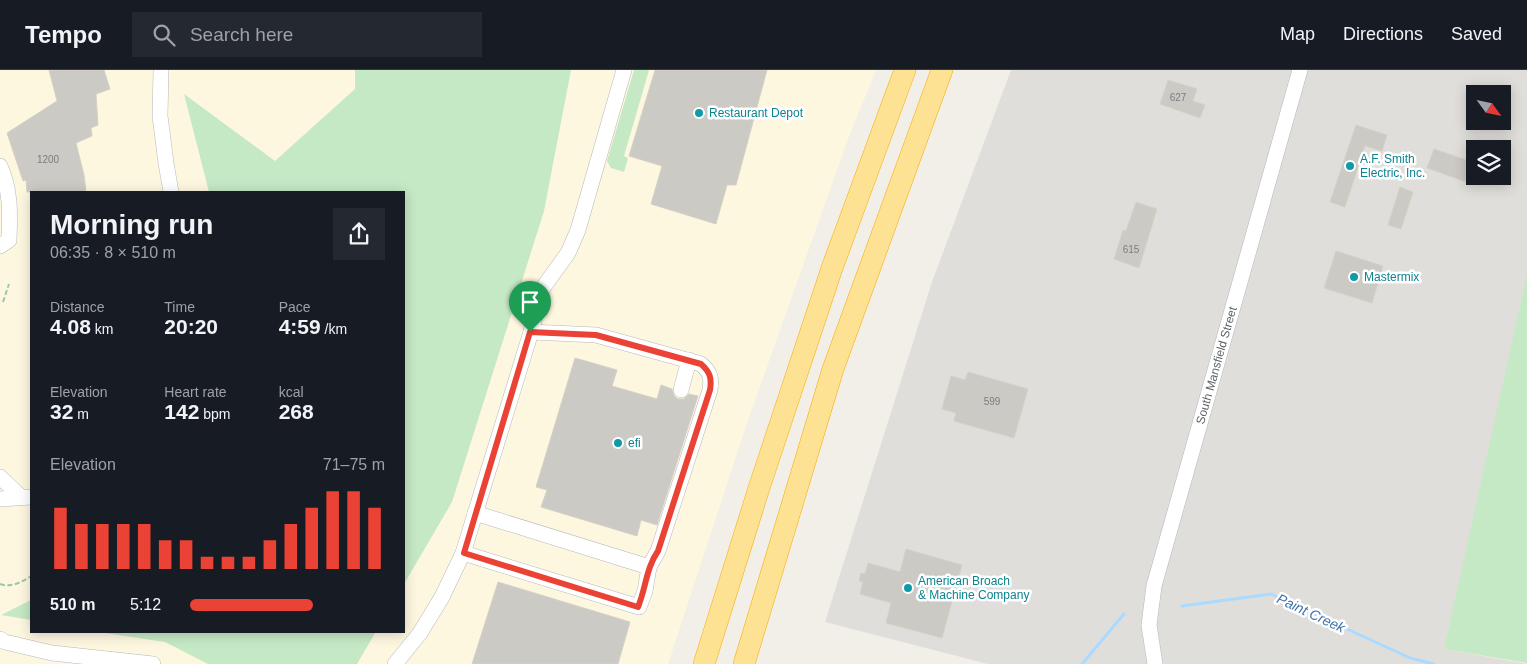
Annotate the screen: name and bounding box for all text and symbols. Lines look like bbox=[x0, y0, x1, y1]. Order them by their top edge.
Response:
search box bbox=[132, 12, 482, 57]
text: Tempo bbox=[25, 21, 102, 48]
icon: search bbox=[150, 21, 178, 49]
text: Search here bbox=[190, 24, 293, 45]
text: Map bbox=[1280, 24, 1315, 44]
text: Directions bbox=[1343, 24, 1423, 44]
text: Saved bbox=[1451, 24, 1502, 44]
north arrow bbox=[1466, 85, 1511, 130]
map controls bbox=[1466, 85, 1511, 185]
house number: 627 bbox=[1170, 92, 1187, 103]
place label: Restaurant Depot bbox=[709, 106, 804, 120]
marker: Restaurant Depot bbox=[693, 107, 705, 119]
button: layers bbox=[1466, 140, 1511, 185]
place label: A.F. Smith Electric, Inc. bbox=[1360, 152, 1425, 180]
house number: 1200 bbox=[37, 154, 60, 165]
marker: A.F. Smith Electric, Inc. bbox=[1344, 160, 1356, 172]
button: share bbox=[333, 208, 385, 260]
text: Morning run bbox=[50, 209, 213, 240]
text: 06:35 · 8 × 510 m bbox=[50, 244, 176, 261]
house number: 615 bbox=[1123, 244, 1140, 255]
place label: Mastermix bbox=[1364, 270, 1419, 284]
marker: Mastermix bbox=[1348, 271, 1360, 283]
pin bbox=[509, 281, 551, 332]
icon: arrive bbox=[516, 288, 544, 316]
text: Distance bbox=[50, 299, 104, 315]
text: Time bbox=[164, 299, 195, 315]
text: Pace bbox=[279, 299, 311, 315]
street label: South Mansfield Street bbox=[1193, 304, 1240, 426]
text: 4.08 bbox=[50, 315, 91, 338]
text: 20:20 bbox=[164, 315, 218, 338]
text: 4:59 bbox=[279, 315, 321, 338]
text: km bbox=[91, 321, 113, 337]
text: /km bbox=[321, 321, 347, 337]
text: Elevation bbox=[50, 384, 108, 400]
text: Heart rate bbox=[164, 384, 227, 400]
text: kcal bbox=[279, 384, 304, 400]
house number: 599 bbox=[984, 396, 1001, 407]
text: 32 bbox=[50, 400, 73, 423]
text: 142 bbox=[164, 400, 199, 423]
text: 268 bbox=[279, 400, 314, 423]
text: m bbox=[73, 406, 89, 422]
text: bpm bbox=[199, 406, 231, 422]
place label: efi bbox=[628, 436, 641, 450]
marker: efi bbox=[612, 437, 624, 449]
text: Elevation bbox=[50, 456, 116, 473]
text: 71–75 m bbox=[323, 456, 385, 473]
place label: American Broach & Machine Company bbox=[918, 574, 1029, 602]
marker: American Broach & Machine Company bbox=[902, 582, 914, 594]
water label: Paint Creek bbox=[1274, 590, 1348, 636]
text: 510 m bbox=[50, 596, 95, 613]
text: 5:12 bbox=[130, 596, 161, 613]

